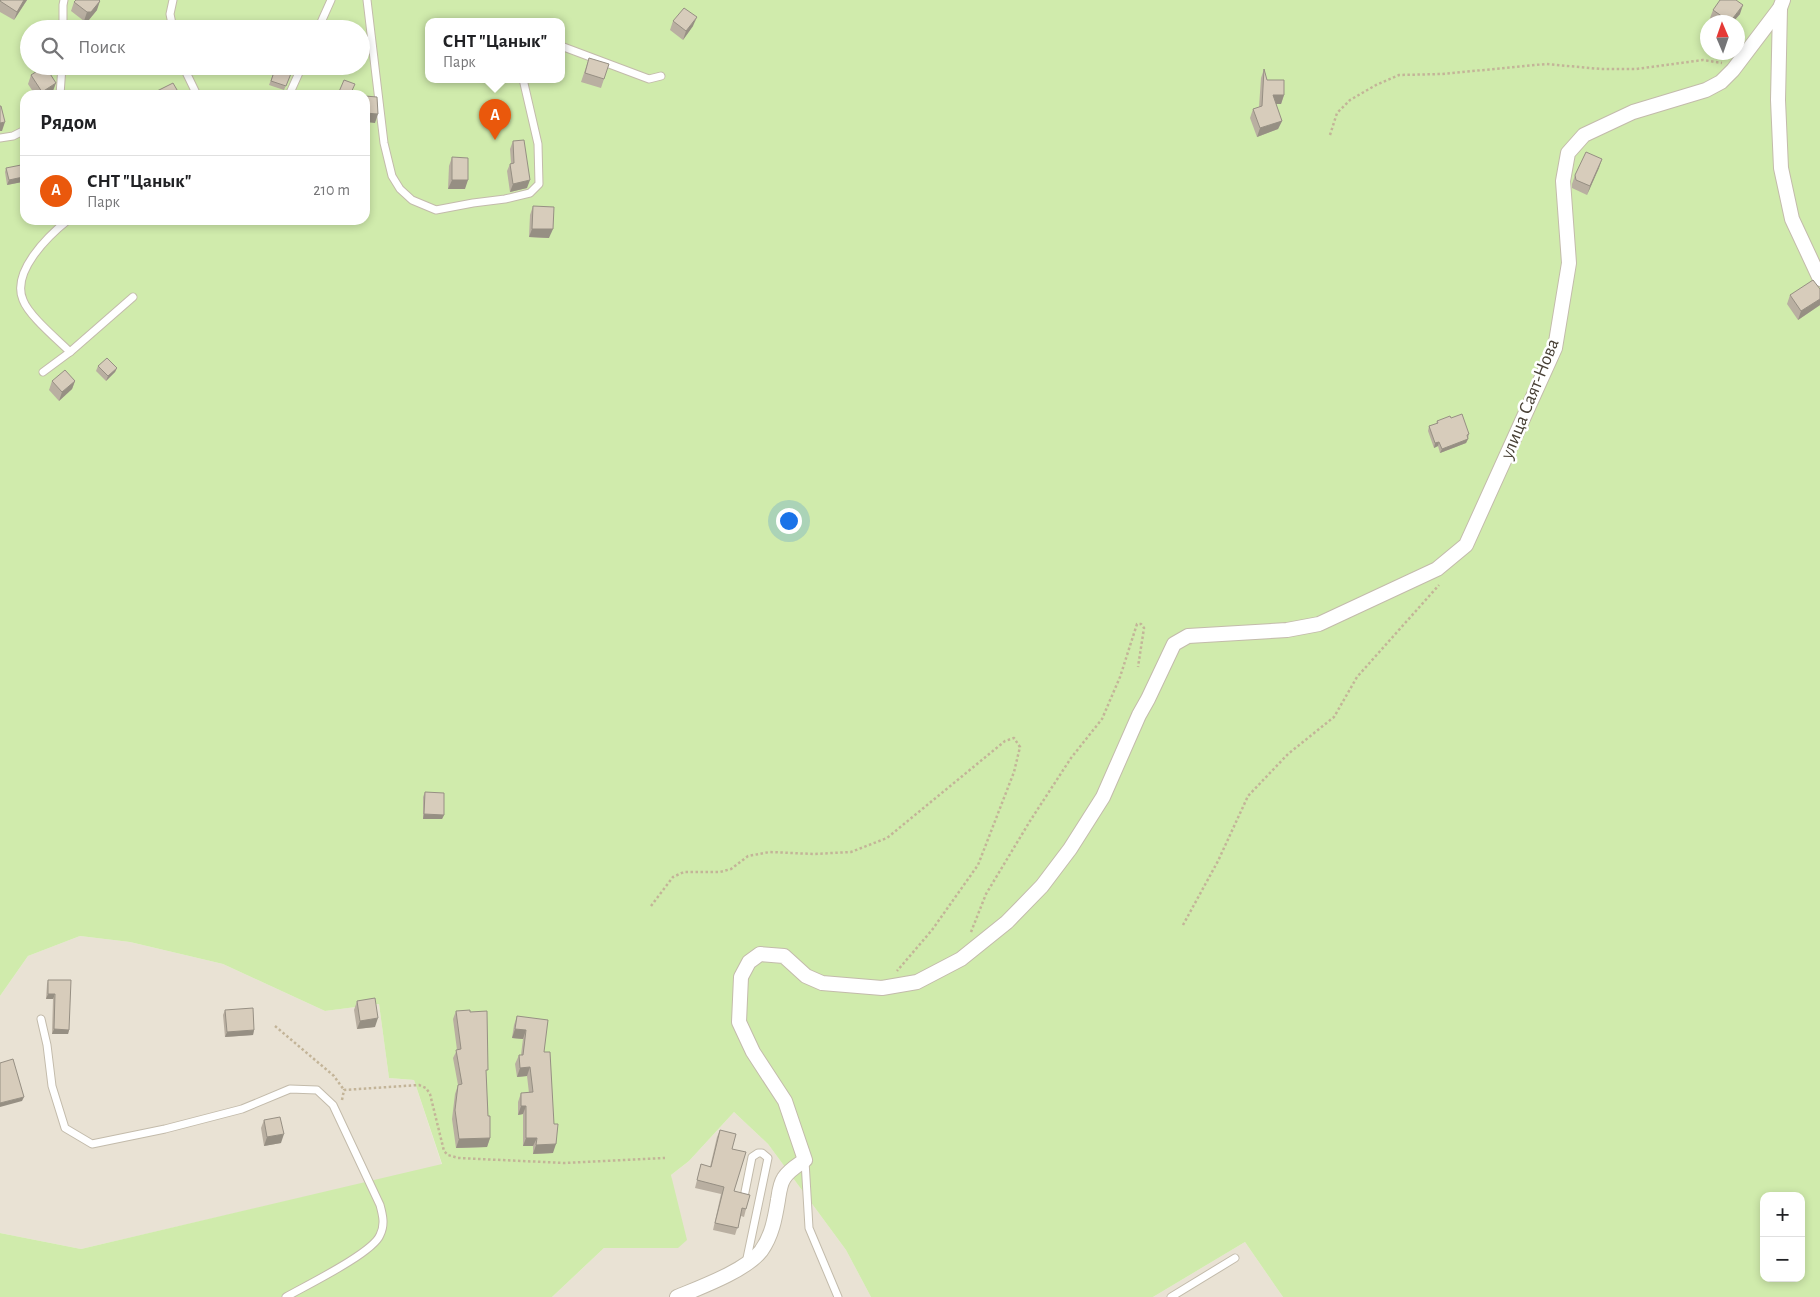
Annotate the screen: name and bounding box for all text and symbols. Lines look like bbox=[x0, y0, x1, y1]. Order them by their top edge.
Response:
north arrow bbox=[1700, 15, 1745, 60]
popup bbox=[425, 18, 565, 83]
search box bbox=[20, 20, 370, 75]
text: СНТ "Цанык" bbox=[443, 32, 547, 51]
icon: search bbox=[38, 34, 66, 62]
text: Поиск bbox=[78, 38, 125, 57]
text: Парк bbox=[443, 54, 476, 70]
pin: A bbox=[479, 99, 511, 140]
text: Рядом bbox=[40, 112, 97, 133]
text: СНТ "Цанык" bbox=[87, 172, 191, 191]
text: A bbox=[51, 182, 61, 198]
text: 210 m bbox=[313, 182, 350, 198]
text: Парк bbox=[87, 194, 120, 210]
street label: улица Саят-Нова bbox=[1497, 336, 1563, 463]
your location bbox=[776, 508, 802, 534]
map controls bbox=[1760, 1192, 1805, 1282]
button: + bbox=[1760, 1192, 1805, 1237]
button: − bbox=[1760, 1237, 1805, 1282]

